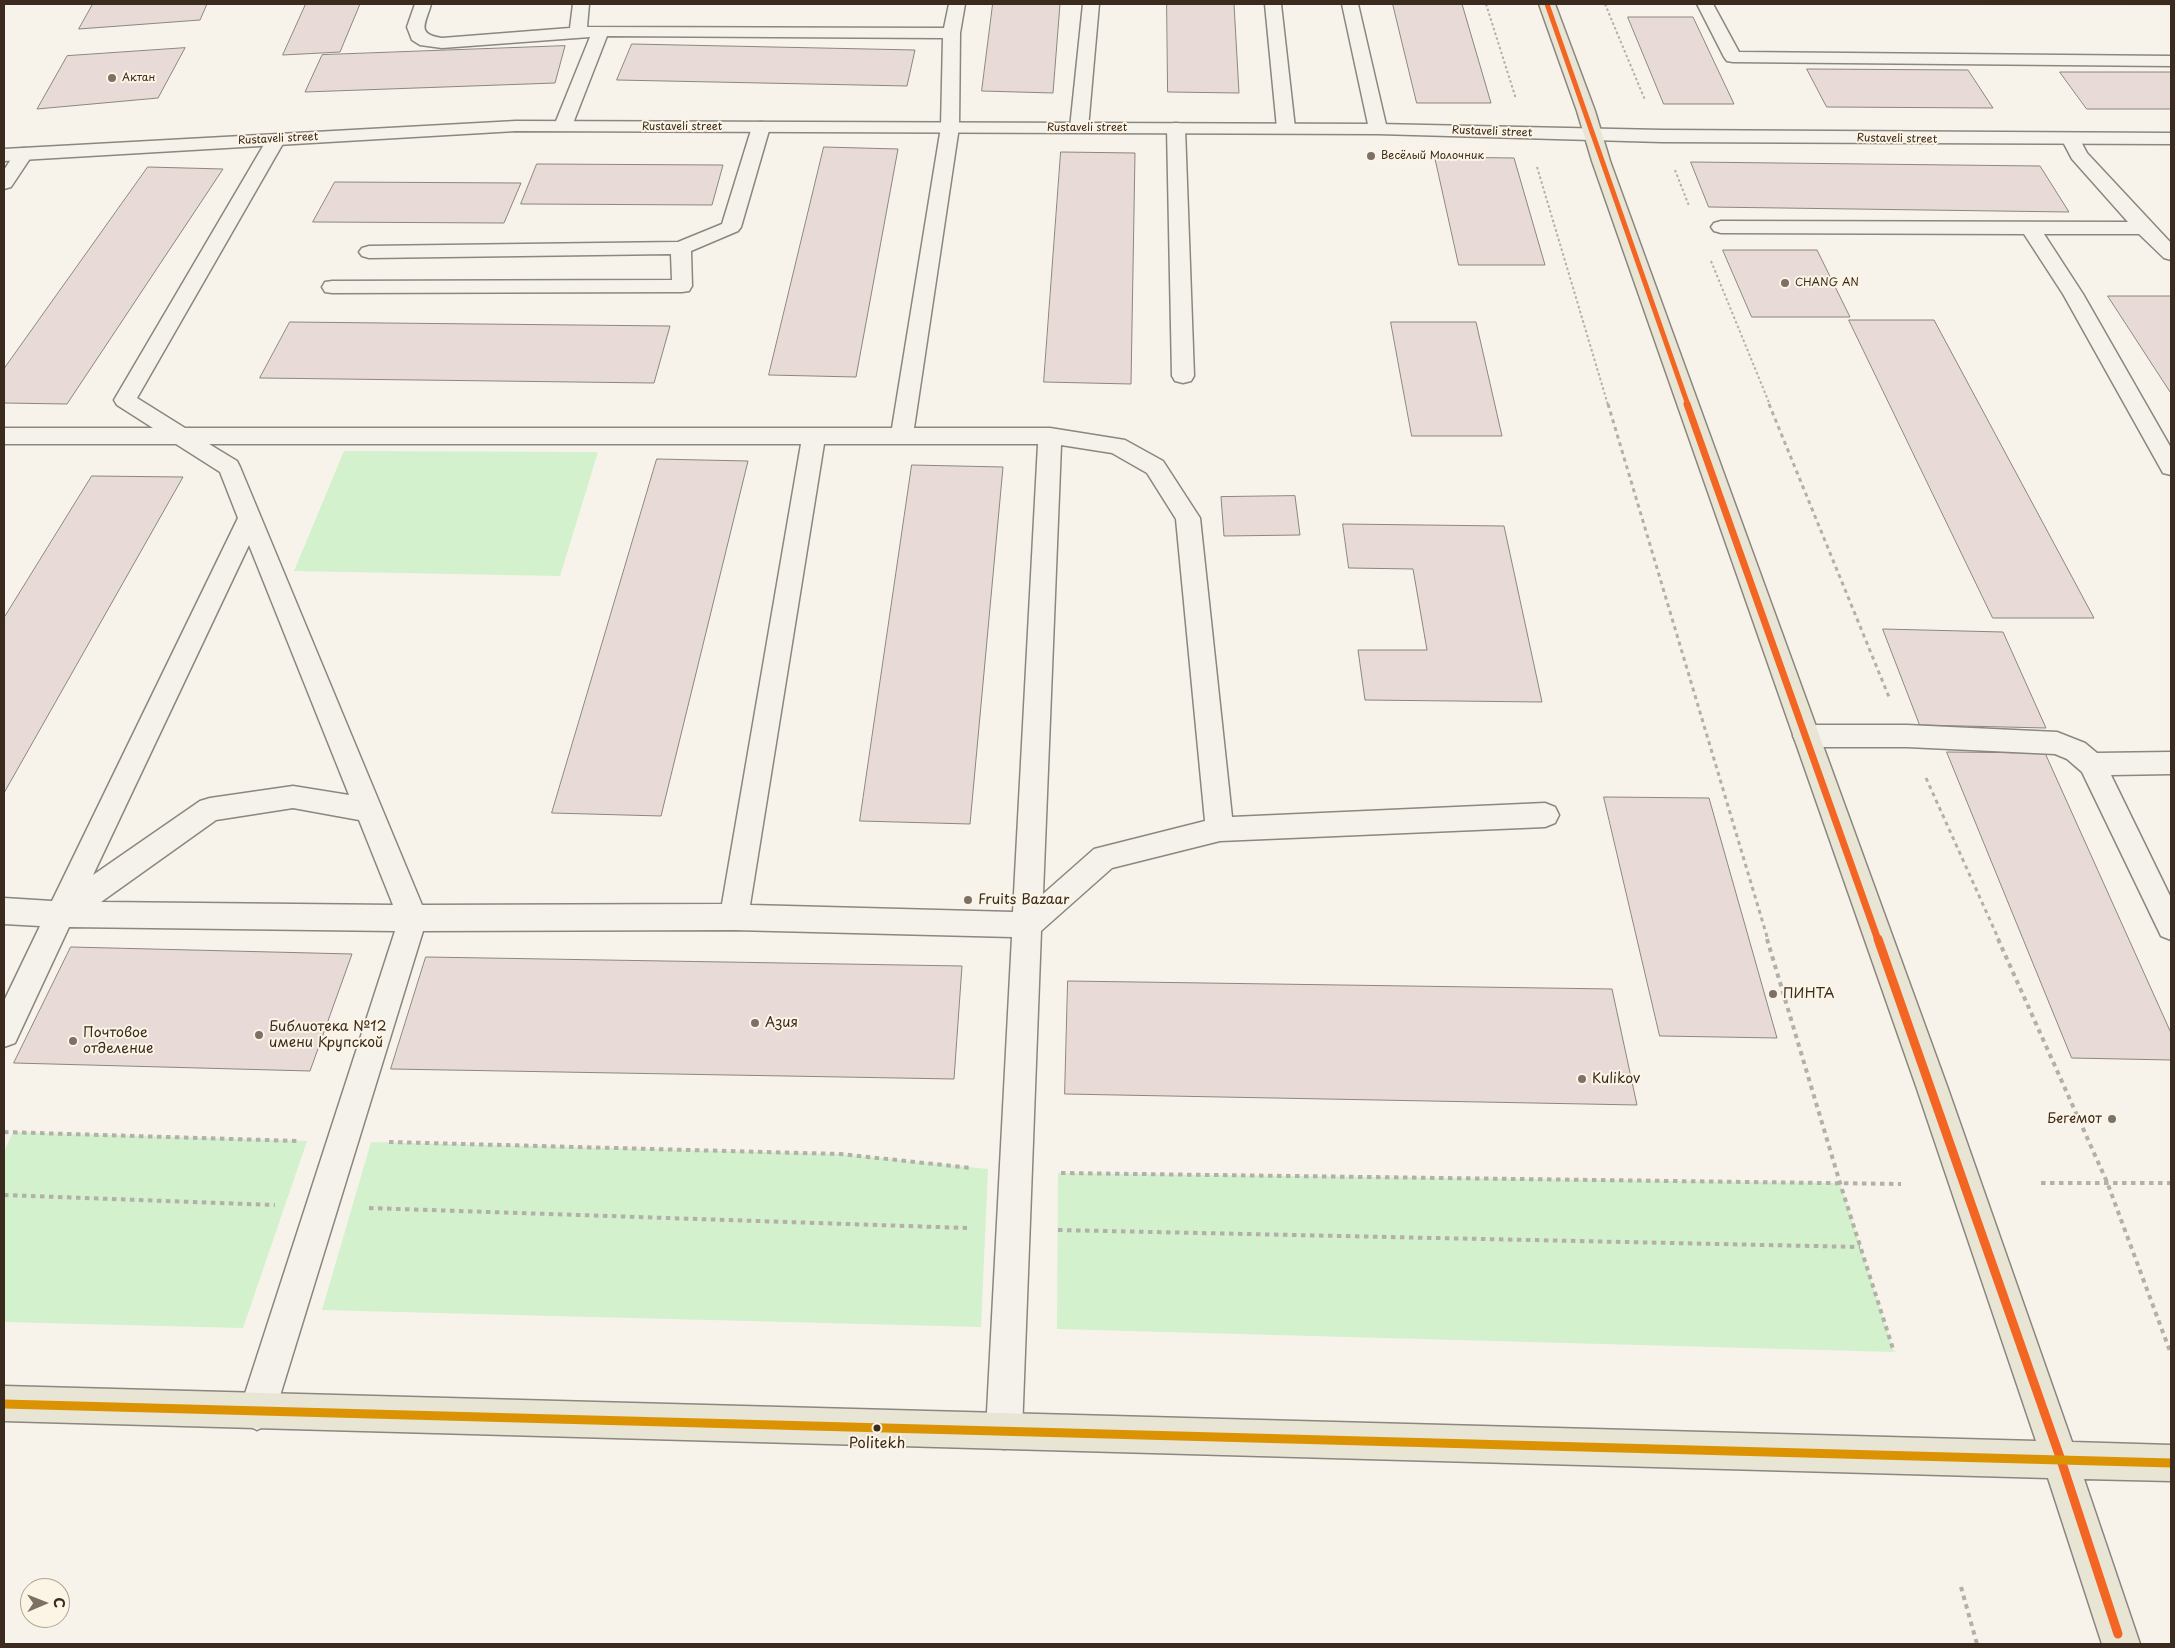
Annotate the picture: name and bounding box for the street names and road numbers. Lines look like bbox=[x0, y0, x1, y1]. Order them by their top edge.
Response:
street label: Rustaveli street bbox=[642, 120, 722, 134]
street label: Rustaveli street bbox=[1047, 121, 1127, 135]
street label: Rustaveli street bbox=[1451, 124, 1533, 140]
street label: Rustaveli street bbox=[237, 130, 319, 148]
street label: Rustaveli street bbox=[1857, 132, 1937, 146]

